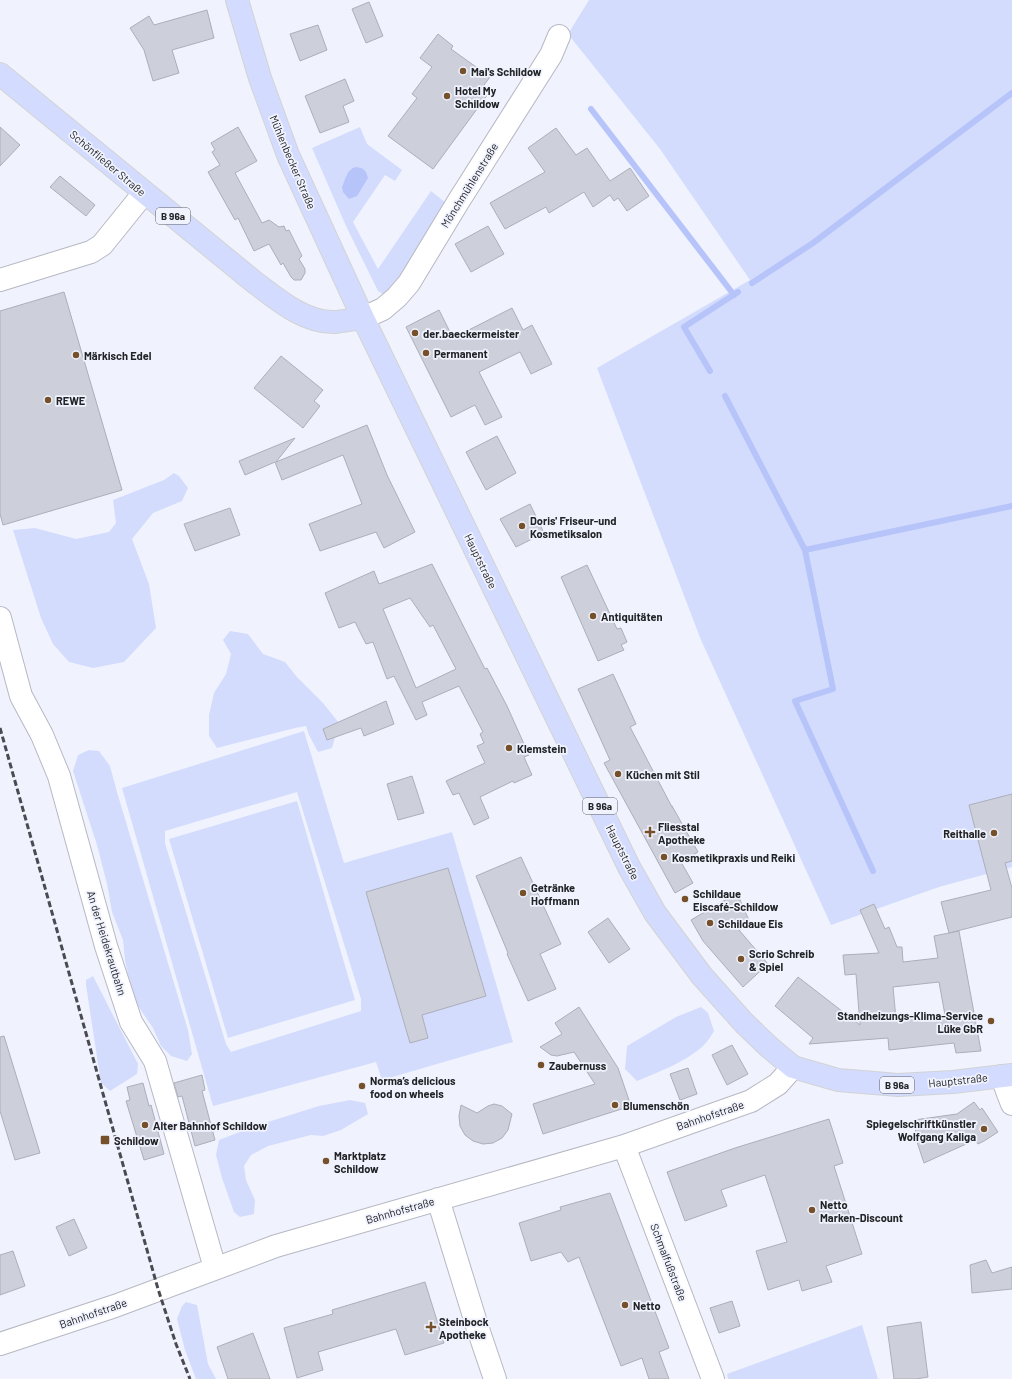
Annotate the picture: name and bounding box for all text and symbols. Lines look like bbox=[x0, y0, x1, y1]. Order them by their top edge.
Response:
place label: Mai's Schildow bbox=[471, 65, 542, 78]
marker: Mai's Schildow bbox=[458, 66, 468, 76]
place label: Hotel My Schildow bbox=[455, 84, 500, 110]
marker: Hotel My Schildow bbox=[442, 91, 452, 101]
street label: Mühlenbecker Straße bbox=[267, 113, 319, 211]
street label: Schönfließer Straße bbox=[67, 127, 149, 199]
street label: Mönchmühlenstraße bbox=[438, 140, 500, 230]
road number: B 96a bbox=[156, 208, 190, 224]
place label: der.baeckermeister bbox=[423, 327, 520, 340]
marker: der.baeckermeister bbox=[410, 328, 420, 338]
place label: Permanent bbox=[434, 347, 488, 360]
marker: Permanent bbox=[421, 348, 431, 358]
place label: Märkisch Edel bbox=[84, 349, 152, 362]
marker: Märkisch Edel bbox=[71, 350, 81, 360]
place label: REWE bbox=[56, 394, 86, 407]
marker: REWE bbox=[43, 395, 53, 405]
place label: Doris' Friseur-und Kosmetiksalon bbox=[530, 514, 617, 540]
marker: Doris' Friseur-und Kosmetiksalon bbox=[517, 521, 527, 531]
street label: Hauptstraße bbox=[462, 531, 500, 591]
place label: Antiquitäten bbox=[601, 610, 663, 623]
marker: Antiquitäten bbox=[588, 611, 598, 621]
place label: Klemstein bbox=[517, 742, 566, 755]
marker: Klemstein bbox=[504, 743, 514, 753]
place label: Küchen mit Stil bbox=[626, 768, 700, 781]
marker: Küchen mit Stil bbox=[613, 769, 623, 779]
road number: B 96a bbox=[583, 798, 617, 814]
place label: Fliesstal Apotheke bbox=[658, 820, 705, 846]
street label: Hauptstraße bbox=[604, 822, 642, 882]
marker: Fliesstal Apotheke bbox=[645, 827, 655, 837]
place label: Reithalle bbox=[943, 827, 986, 840]
marker: Reithalle bbox=[989, 828, 999, 838]
place label: Kosmetikpraxis und Reiki bbox=[672, 851, 795, 864]
marker: Kosmetikpraxis und Reiki bbox=[659, 852, 669, 862]
place label: Getränke Hoffmann bbox=[531, 881, 579, 907]
place label: Schildaue Eiscafé-Schildow bbox=[693, 887, 779, 913]
marker: Getränke Hoffmann bbox=[518, 888, 528, 898]
street label: An der Heidekrautbahn bbox=[85, 889, 129, 997]
marker: Schildaue Eiscafé-Schildow bbox=[680, 894, 690, 904]
place label: Schildaue Eis bbox=[718, 917, 783, 930]
marker: Schildaue Eis bbox=[705, 918, 715, 928]
place label: Scrio Schreib & Spiel bbox=[749, 947, 814, 973]
marker: Scrio Schreib & Spiel bbox=[736, 954, 746, 964]
place label: Standheizungs-Klima-Service Lüke GbR bbox=[837, 1009, 983, 1035]
marker: Standheizungs-Klima-Service Lüke GbR bbox=[986, 1016, 996, 1026]
place label: Zaubernuss bbox=[549, 1059, 607, 1072]
marker: Zaubernuss bbox=[536, 1060, 546, 1070]
street label: Hauptstraße bbox=[928, 1070, 988, 1090]
place label: Norma’s delicious food on wheels bbox=[370, 1074, 456, 1100]
road number: B 96a bbox=[880, 1077, 914, 1093]
marker: Norma’s delicious food on wheels bbox=[357, 1081, 367, 1091]
street label: Bahnhofstraße bbox=[674, 1097, 746, 1133]
place label: Blumenschön bbox=[623, 1099, 689, 1112]
marker: Blumenschön bbox=[610, 1100, 620, 1110]
place label: Spiegelschriftkünstler Wolfgang Kaliga bbox=[866, 1117, 977, 1143]
place label: Alter Bahnhof Schildow bbox=[153, 1119, 268, 1132]
marker: Alter Bahnhof Schildow bbox=[140, 1120, 150, 1130]
marker: Spiegelschriftkünstler Wolfgang Kaliga bbox=[979, 1124, 989, 1134]
marker: Schildow bbox=[99, 1134, 111, 1146]
place label: Schildow bbox=[114, 1134, 159, 1147]
place label: Marktplatz Schildow bbox=[334, 1149, 386, 1175]
marker: Marktplatz Schildow bbox=[321, 1156, 331, 1166]
street label: Bahnhofstraße bbox=[364, 1194, 436, 1226]
place label: Netto Marken-Discount bbox=[820, 1198, 903, 1224]
marker: Netto Marken-Discount bbox=[807, 1205, 817, 1215]
street label: Schmalfußstraße bbox=[648, 1221, 690, 1303]
street label: Bahnhofstraße bbox=[57, 1295, 129, 1331]
place label: Netto bbox=[633, 1299, 661, 1312]
marker: Netto bbox=[620, 1300, 630, 1310]
place label: Steinbock Apotheke bbox=[439, 1315, 489, 1341]
marker: Steinbock Apotheke bbox=[426, 1322, 436, 1332]

